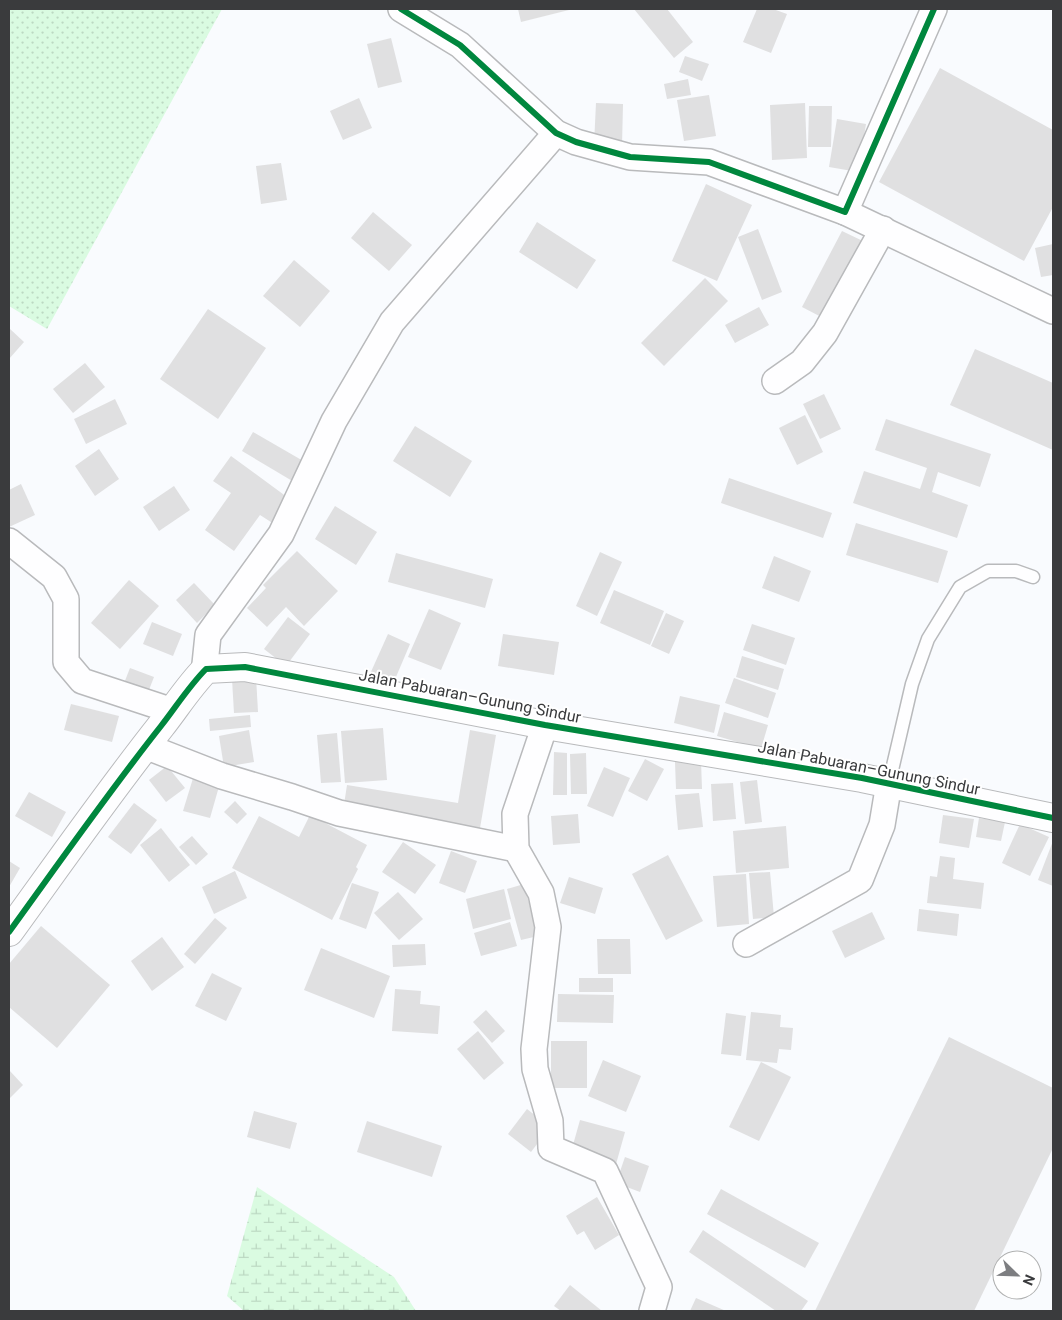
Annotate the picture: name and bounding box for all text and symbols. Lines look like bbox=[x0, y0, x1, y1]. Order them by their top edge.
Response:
street label: Jalan Pabuaran–Gunung Sindur bbox=[357, 665, 583, 727]
street label: Jalan Pabuaran–Gunung Sindur bbox=[756, 737, 982, 799]
north arrow bbox=[992, 1250, 1042, 1300]
text: N bbox=[1020, 1272, 1038, 1288]

